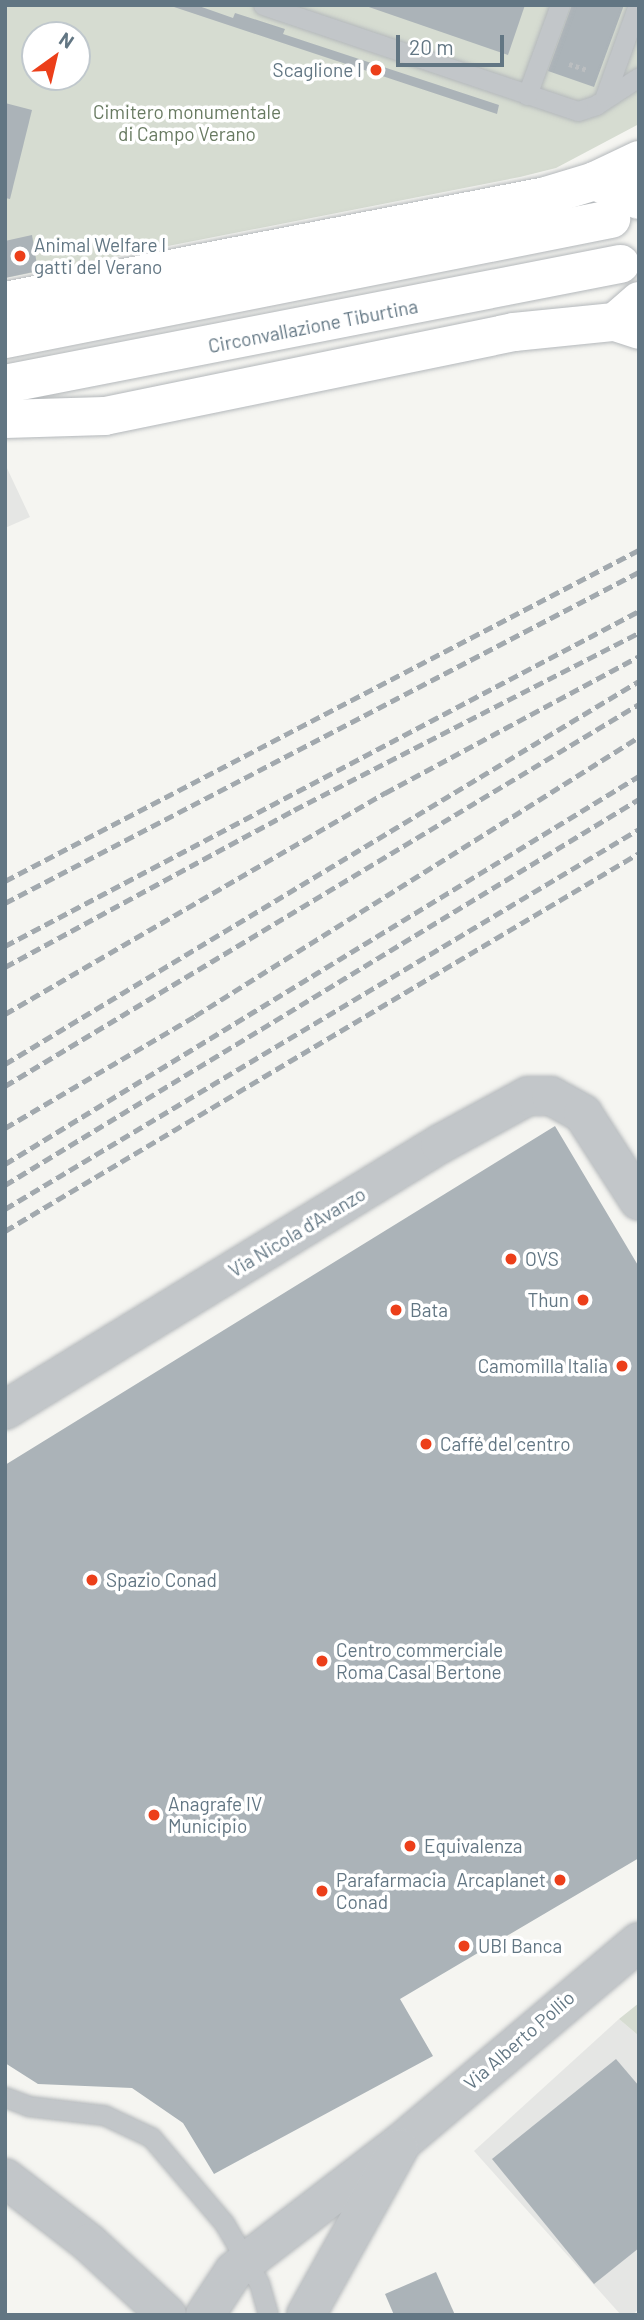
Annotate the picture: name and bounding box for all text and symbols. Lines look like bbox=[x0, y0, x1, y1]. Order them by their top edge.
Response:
north arrow bbox=[21, 21, 91, 91]
scale bar bbox=[399, 21, 508, 65]
text: N bbox=[55, 27, 79, 53]
text: 20 m bbox=[409, 34, 454, 59]
place label: Scaglione I bbox=[273, 59, 362, 81]
marker: Scaglione I bbox=[368, 62, 384, 78]
park label: Cimitero monumentale di Campo Verano bbox=[93, 101, 281, 145]
place label: Animal Welfare I gatti del Verano bbox=[34, 234, 166, 278]
marker: Animal Welfare I gatti del Verano bbox=[12, 248, 28, 264]
street label: Circonvallazione Tiburtina bbox=[206, 294, 420, 358]
street label: Via Nicola d'Avanzo bbox=[224, 1182, 370, 1282]
place label: OVS bbox=[525, 1248, 559, 1270]
marker: OVS bbox=[503, 1251, 519, 1267]
place label: Thun bbox=[528, 1289, 569, 1311]
marker: Thun bbox=[575, 1292, 591, 1308]
place label: Bata bbox=[410, 1299, 448, 1321]
marker: Bata bbox=[388, 1302, 404, 1318]
place label: Camomilla Italia bbox=[478, 1355, 608, 1377]
marker: Camomilla Italia bbox=[614, 1358, 630, 1374]
place label: Caffé del centro bbox=[440, 1433, 571, 1455]
marker: Caffé del centro bbox=[418, 1436, 434, 1452]
place label: Spazio Conad bbox=[106, 1569, 217, 1591]
marker: Spazio Conad bbox=[84, 1572, 100, 1588]
place label: Centro commerciale Roma Casal Bertone bbox=[336, 1639, 503, 1683]
marker: Centro commerciale Roma Casal Bertone bbox=[314, 1653, 330, 1669]
place label: Anagrafe IV Municipio bbox=[168, 1793, 262, 1837]
marker: Anagrafe IV Municipio bbox=[146, 1807, 162, 1823]
place label: Equivalenza bbox=[424, 1835, 522, 1857]
marker: Equivalenza bbox=[402, 1838, 418, 1854]
place label: Parafarmacia Conad bbox=[336, 1869, 446, 1913]
place label: Arcaplanet bbox=[456, 1869, 546, 1891]
marker: Arcaplanet bbox=[552, 1872, 568, 1888]
marker: Parafarmacia Conad bbox=[314, 1883, 330, 1899]
place label: UBI Banca bbox=[478, 1935, 562, 1957]
marker: UBI Banca bbox=[456, 1938, 472, 1954]
street label: Via Alberto Pollio bbox=[459, 1986, 579, 2094]

